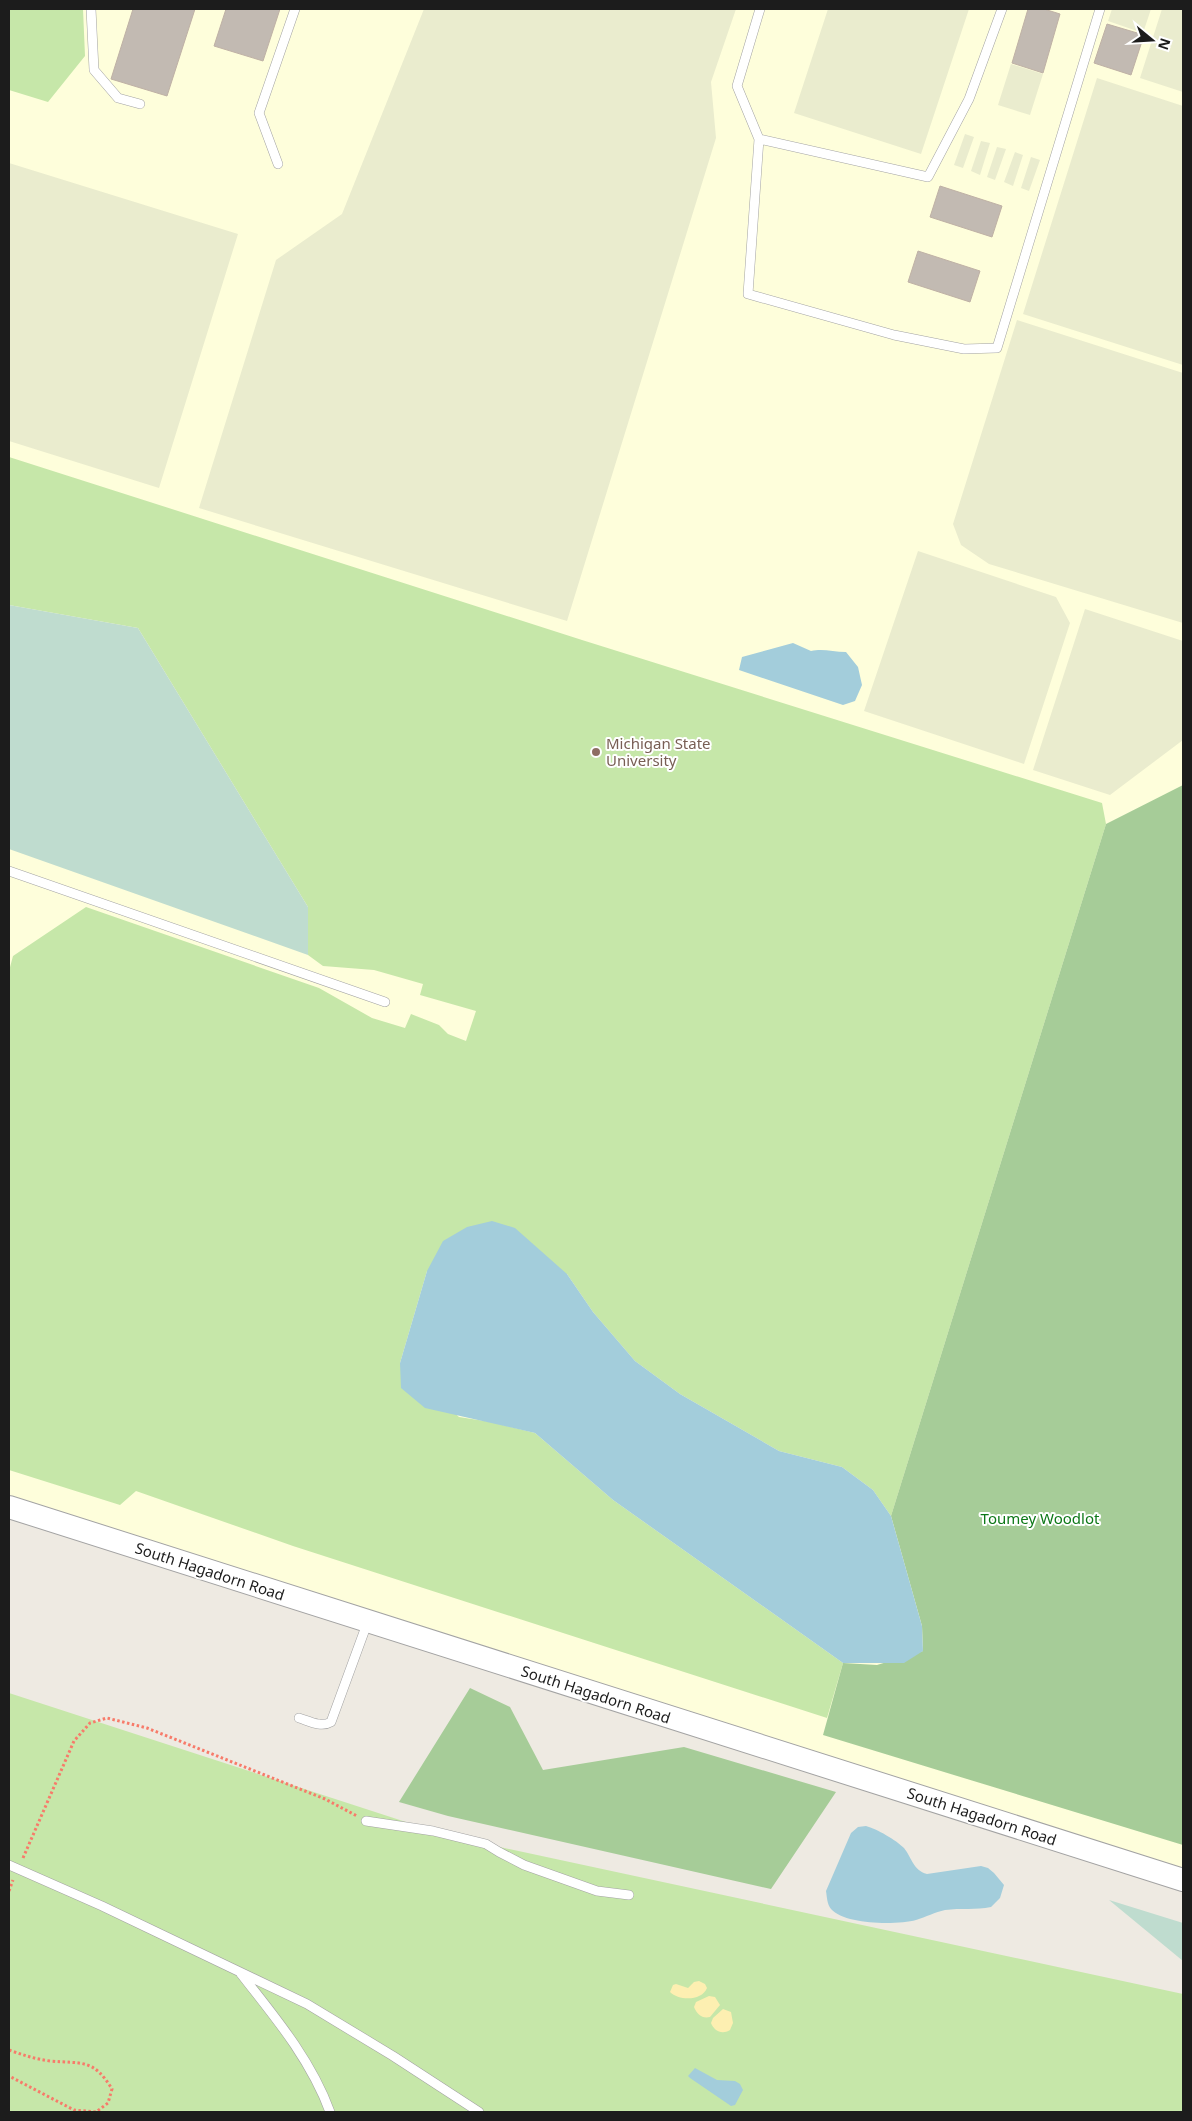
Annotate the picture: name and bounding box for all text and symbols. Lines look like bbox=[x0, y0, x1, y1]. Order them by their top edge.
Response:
north arrow bbox=[1127, 15, 1177, 65]
text: N bbox=[1154, 36, 1176, 53]
place label: Michigan State University bbox=[606, 733, 711, 770]
marker: Michigan State University bbox=[590, 746, 602, 758]
park label: Toumey Woodlot bbox=[981, 1508, 1100, 1528]
street label: South Hagadorn Road bbox=[133, 1537, 287, 1605]
street label: South Hagadorn Road bbox=[519, 1660, 673, 1728]
street label: South Hagadorn Road bbox=[905, 1782, 1059, 1850]

